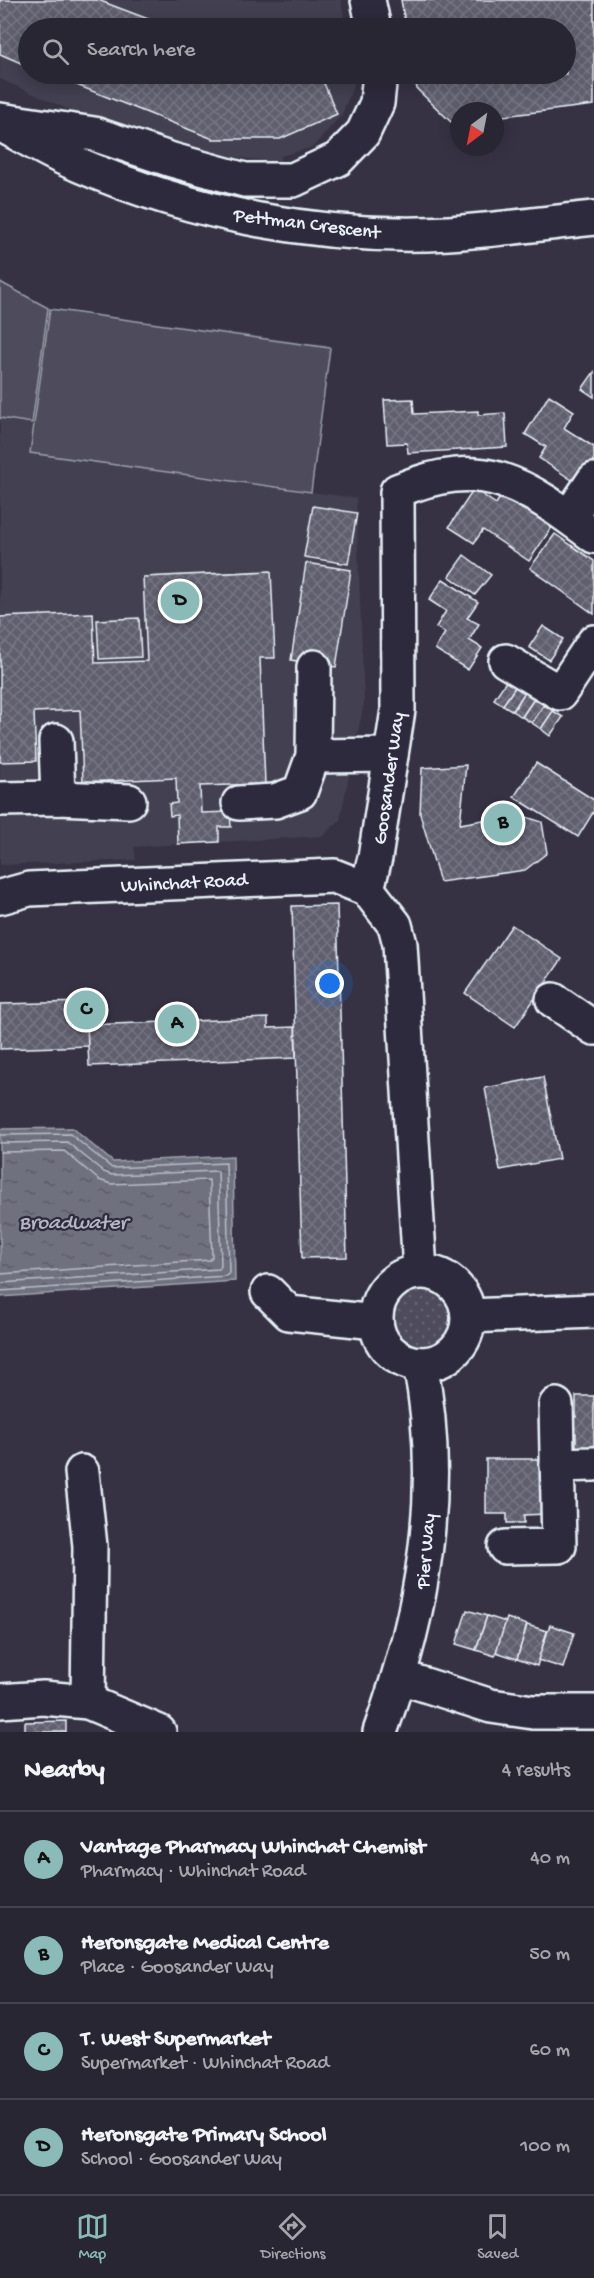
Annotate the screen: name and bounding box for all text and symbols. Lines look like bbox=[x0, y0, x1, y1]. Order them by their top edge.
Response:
search box bbox=[18, 18, 576, 84]
icon: search bbox=[39, 35, 72, 68]
text: Search here bbox=[87, 38, 195, 64]
north arrow bbox=[450, 102, 504, 156]
street label: Pettman Crescent bbox=[231, 205, 383, 246]
pin: D bbox=[160, 578, 200, 624]
street label: Goosander Way bbox=[370, 711, 411, 846]
pin: B bbox=[484, 800, 522, 846]
street label: Whinchat Road bbox=[120, 870, 250, 899]
your location bbox=[315, 969, 344, 998]
pin: C bbox=[66, 988, 106, 1032]
pin: A bbox=[158, 1002, 196, 1046]
water label: Broadwater bbox=[19, 1212, 131, 1237]
street label: Pier Way bbox=[413, 1513, 442, 1591]
text: Nearby bbox=[24, 1756, 105, 1787]
text: 4 results bbox=[502, 1760, 570, 1783]
text: Vantage Pharmacy Whinchat Chemist bbox=[81, 1835, 425, 1861]
text: A bbox=[38, 1848, 49, 1871]
text: 40 m bbox=[530, 1848, 570, 1871]
text: Pharmacy · Whinchat Road bbox=[81, 1861, 305, 1884]
text: Heronsgate Medical Centre bbox=[81, 1931, 329, 1957]
text: B bbox=[38, 1944, 49, 1967]
text: 50 m bbox=[529, 1944, 570, 1967]
text: Place · Goosander Way bbox=[81, 1957, 274, 1980]
text: T. West Supermarket bbox=[81, 2027, 270, 2053]
text: C bbox=[38, 2040, 49, 2063]
text: 60 m bbox=[530, 2040, 570, 2063]
text: Supermarket · Whinchat Road bbox=[81, 2053, 329, 2076]
text: Heronsgate Primary School bbox=[81, 2123, 326, 2149]
text: D bbox=[37, 2136, 50, 2159]
text: 100 m bbox=[520, 2136, 570, 2159]
text: School · Goosander Way bbox=[81, 2149, 282, 2172]
tab: Map bbox=[76, 2210, 109, 2265]
tab: Directions bbox=[260, 2210, 326, 2265]
tab: Saved bbox=[477, 2210, 518, 2265]

